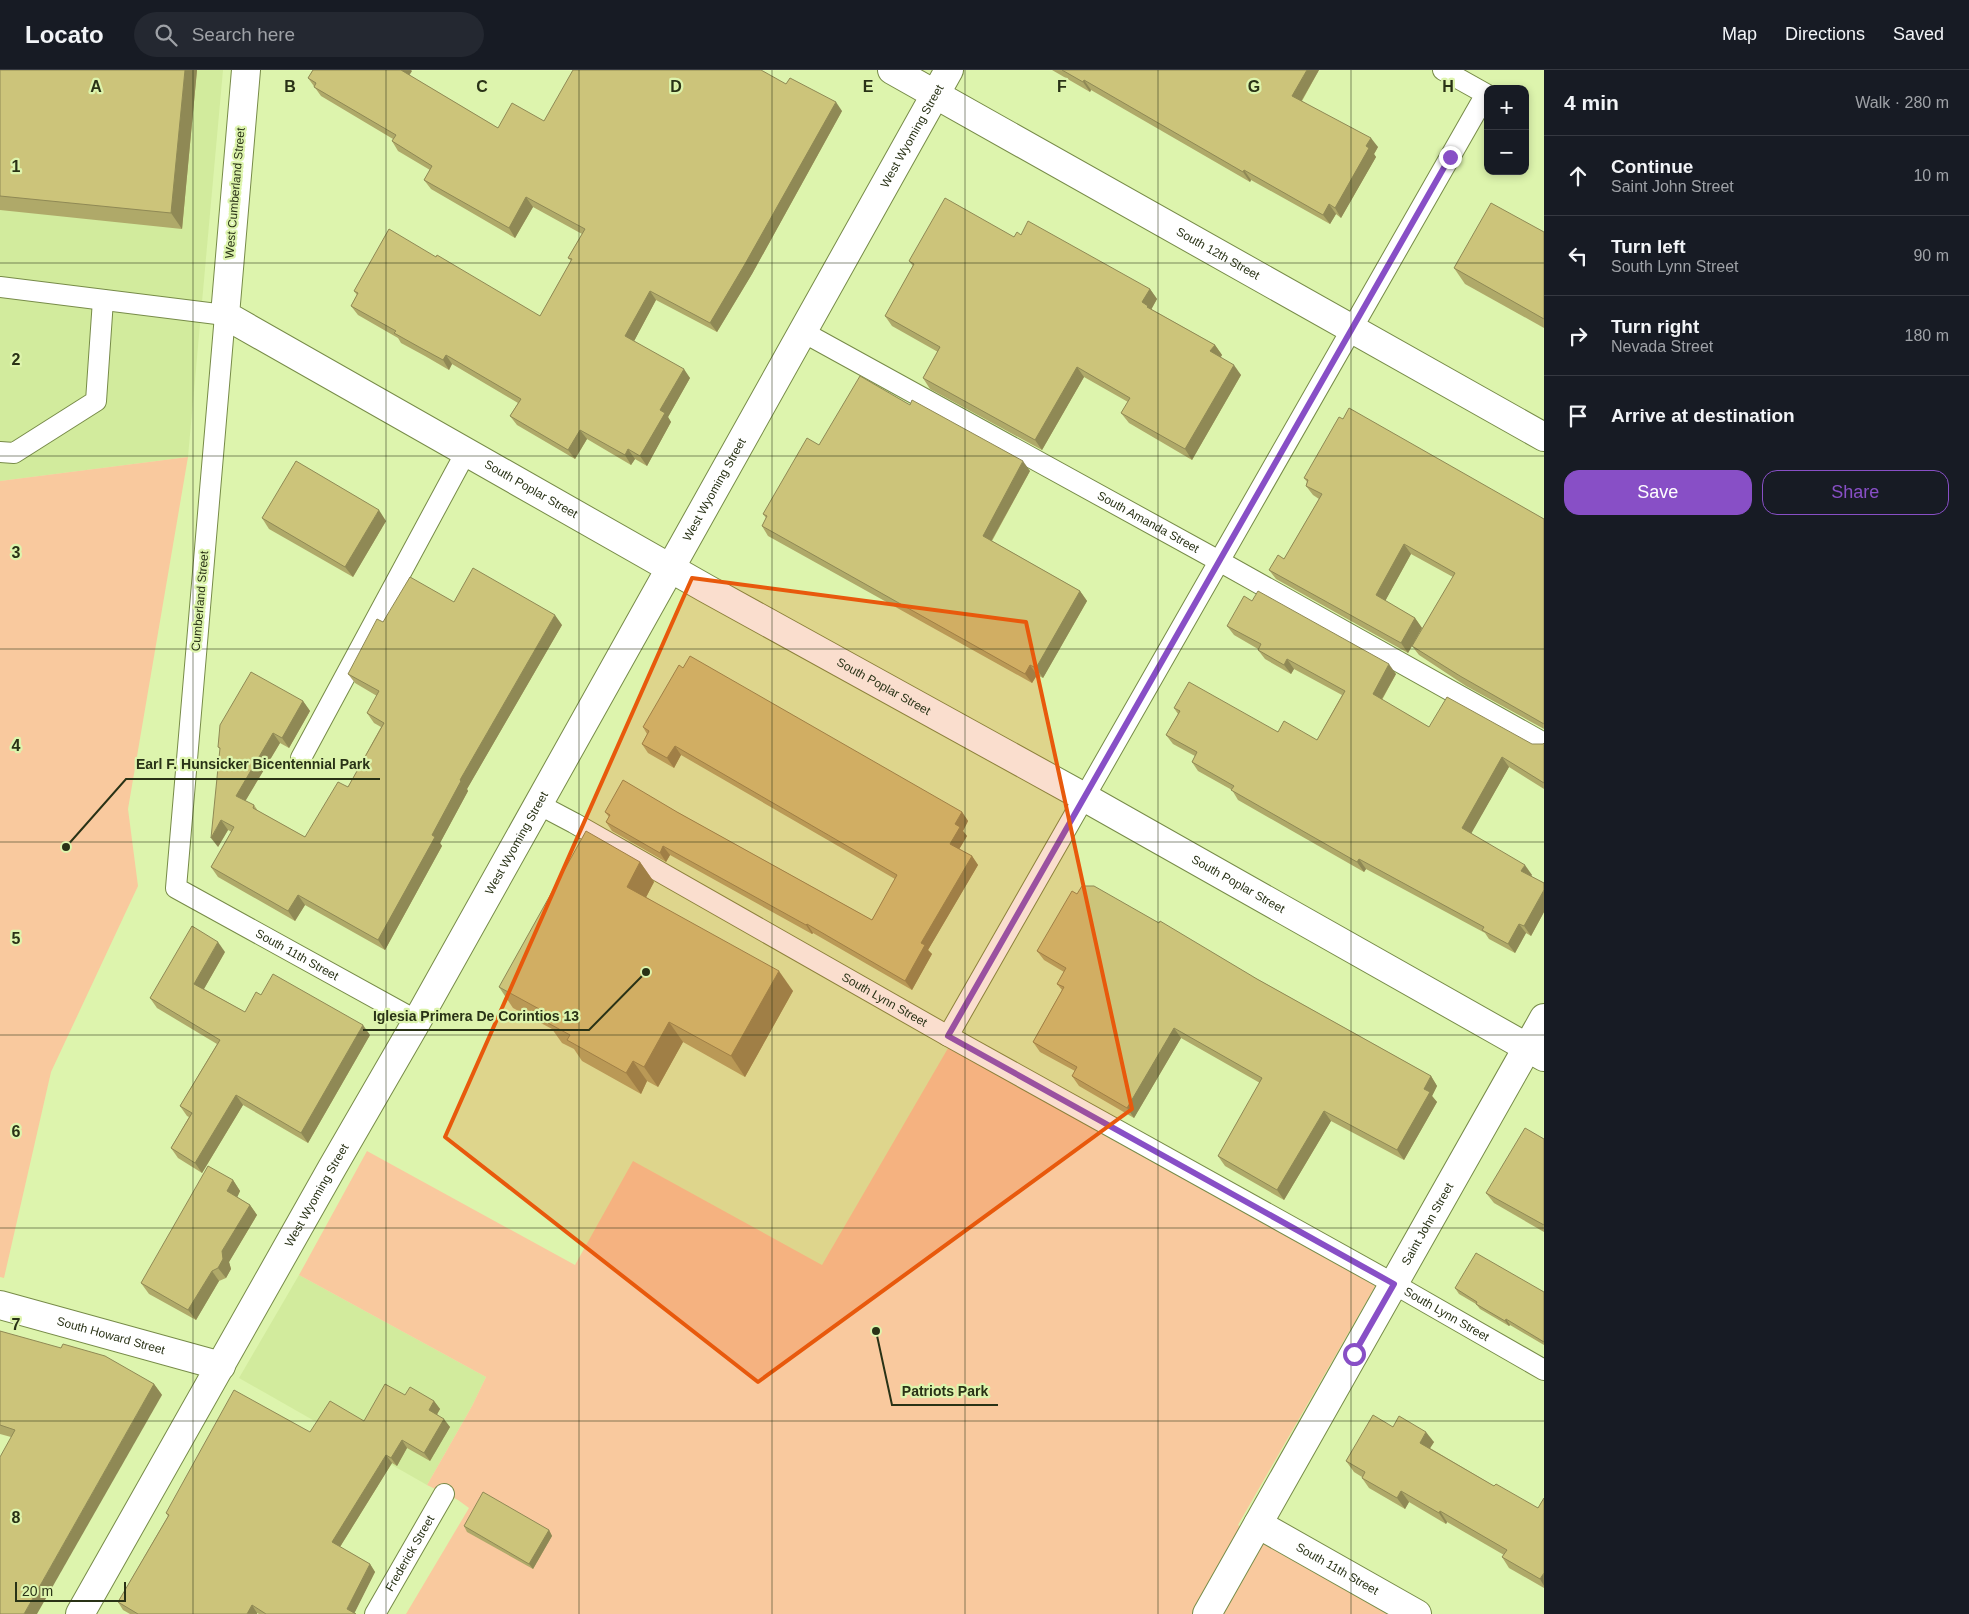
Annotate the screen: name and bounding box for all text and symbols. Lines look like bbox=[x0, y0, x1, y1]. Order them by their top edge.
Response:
search box bbox=[134, 12, 484, 57]
text: Locato bbox=[25, 21, 104, 48]
icon: search bbox=[152, 21, 180, 49]
text: Search here bbox=[192, 24, 295, 45]
text: Map bbox=[1722, 24, 1757, 44]
text: Directions bbox=[1785, 24, 1865, 44]
text: Saved bbox=[1893, 24, 1944, 44]
text: A bbox=[90, 78, 102, 95]
text: B bbox=[284, 78, 296, 95]
text: C bbox=[476, 78, 488, 95]
text: D bbox=[670, 78, 682, 95]
text: E bbox=[863, 78, 874, 95]
text: F bbox=[1057, 78, 1067, 95]
text: G bbox=[1248, 78, 1260, 95]
text: H bbox=[1442, 78, 1454, 95]
street label: West Wyoming Street bbox=[878, 82, 947, 190]
map controls bbox=[1484, 85, 1529, 175]
button: + bbox=[1484, 85, 1529, 130]
text: 4 min bbox=[1564, 91, 1619, 114]
text: Walk · 280 m bbox=[1855, 94, 1949, 111]
street label: West Cumberland Street bbox=[222, 126, 248, 259]
button: − bbox=[1484, 130, 1529, 175]
route end bbox=[1439, 146, 1462, 169]
text: Continue bbox=[1611, 156, 1693, 177]
text: 1 bbox=[12, 158, 21, 175]
icon: ahead bbox=[1564, 162, 1592, 190]
text: 10 m bbox=[1913, 167, 1949, 184]
text: Saint John Street bbox=[1611, 178, 1734, 195]
street label: South 12th Street bbox=[1174, 224, 1263, 283]
text: Turn left bbox=[1611, 236, 1686, 257]
icon: left bbox=[1564, 242, 1592, 270]
text: 90 m bbox=[1913, 247, 1949, 264]
text: South Lynn Street bbox=[1611, 258, 1739, 275]
text: Turn right bbox=[1611, 316, 1699, 337]
icon: right bbox=[1564, 322, 1592, 350]
text: 180 m bbox=[1905, 327, 1949, 344]
text: Nevada Street bbox=[1611, 338, 1713, 355]
text: 2 bbox=[12, 351, 21, 368]
icon: arrive bbox=[1564, 402, 1592, 430]
text: Arrive at destination bbox=[1611, 405, 1795, 426]
street label: West Wyoming Street bbox=[680, 435, 749, 544]
street label: South Poplar Street bbox=[482, 457, 581, 521]
button: Save bbox=[1564, 470, 1752, 515]
button: Share bbox=[1762, 470, 1949, 515]
street label: South Amanda Street bbox=[1095, 488, 1202, 556]
text: 3 bbox=[12, 544, 21, 561]
street label: Cumberland Street bbox=[189, 550, 211, 652]
street label: South Poplar Street bbox=[834, 655, 933, 718]
text: 4 bbox=[12, 737, 21, 754]
callout: Earl F. Hunsicker Bicentennial Park bbox=[126, 750, 380, 779]
text: Earl F. Hunsicker Bicentennial Park bbox=[136, 756, 370, 772]
street label: West Wyoming Street bbox=[482, 788, 551, 897]
street label: South Poplar Street bbox=[1189, 852, 1288, 916]
street label: South 11th Street bbox=[253, 926, 342, 984]
text: 5 bbox=[12, 930, 21, 947]
street label: South Lynn Street bbox=[839, 970, 930, 1030]
callout: Iglesia Primera De Corintios 13 bbox=[363, 1001, 589, 1030]
text: Iglesia Primera De Corintios 13 bbox=[373, 1008, 579, 1024]
text: 6 bbox=[12, 1123, 21, 1140]
street label: West Wyoming Street bbox=[282, 1141, 352, 1249]
street label: Saint John Street bbox=[1399, 1180, 1457, 1268]
street label: South Lynn Street bbox=[1402, 1284, 1492, 1344]
street label: South Howard Street bbox=[55, 1314, 167, 1357]
text: 7 bbox=[12, 1316, 21, 1333]
route start bbox=[1343, 1343, 1366, 1366]
callout: Patriots Park bbox=[892, 1376, 998, 1405]
text: Patriots Park bbox=[902, 1383, 988, 1399]
text: 8 bbox=[12, 1509, 21, 1526]
street label: Frederick Street bbox=[383, 1512, 438, 1594]
street label: South 11th Street bbox=[1293, 1540, 1382, 1598]
scale bar bbox=[15, 1579, 126, 1602]
text: 20 m bbox=[22, 1583, 53, 1599]

